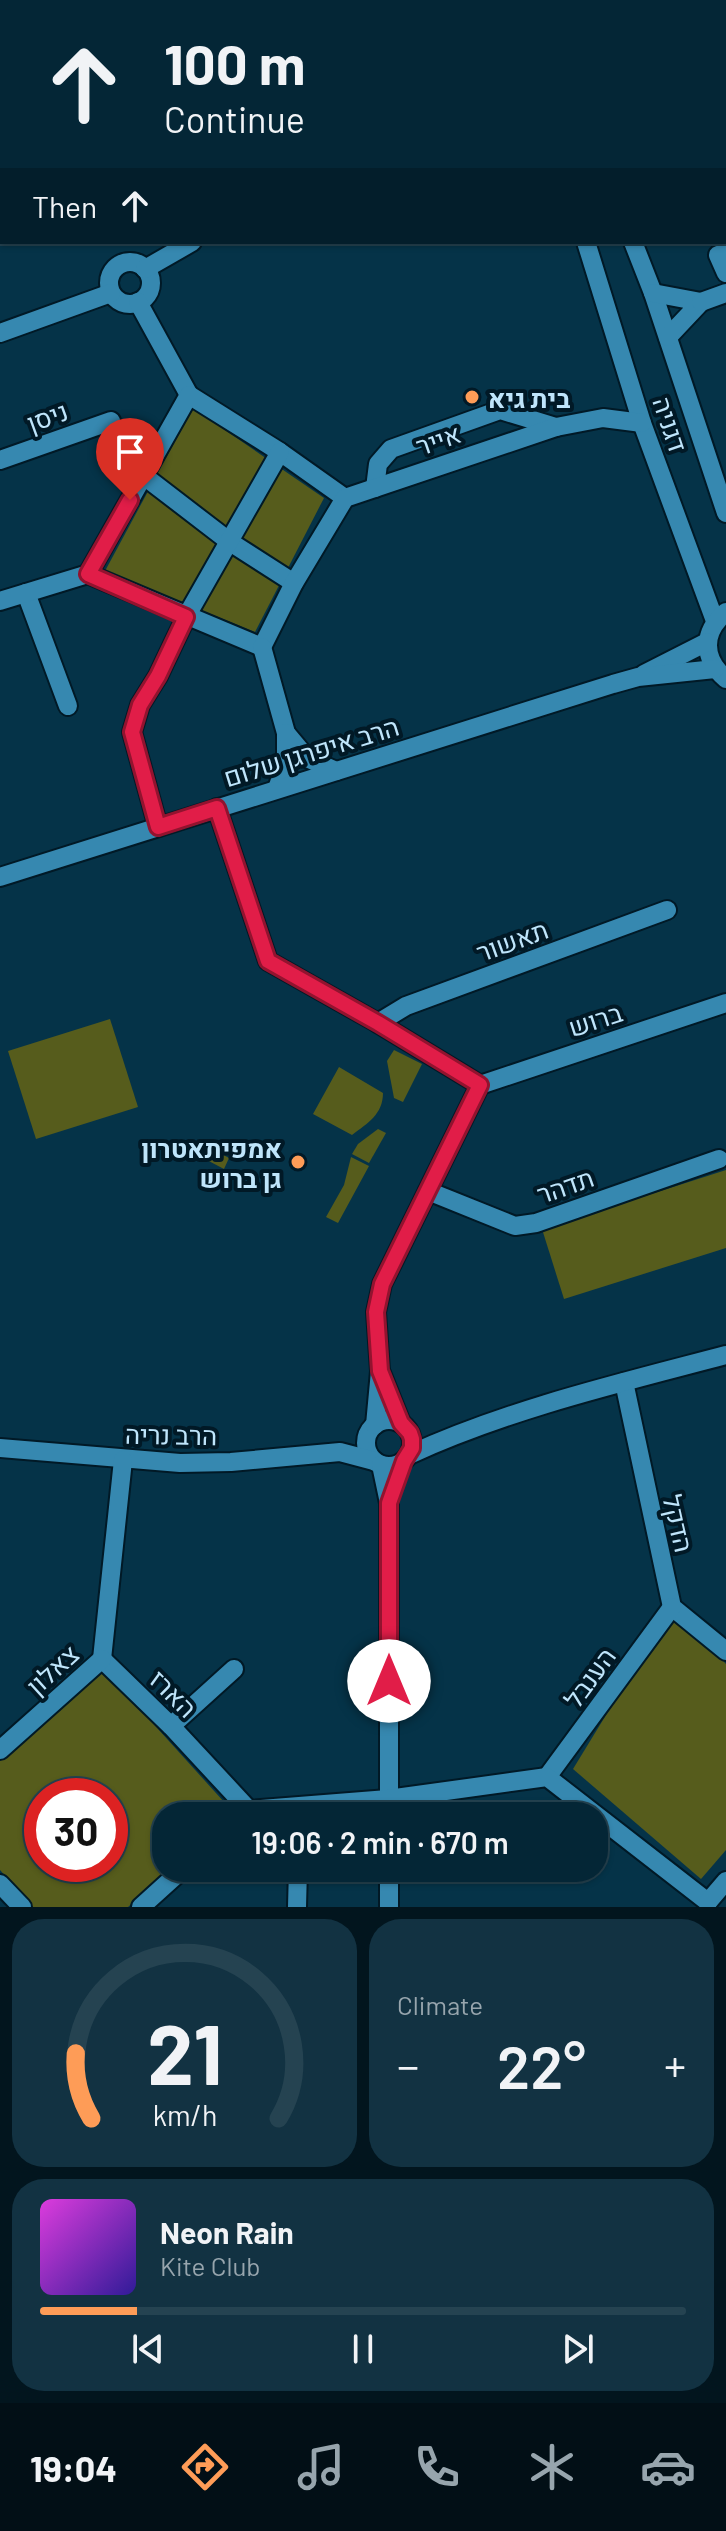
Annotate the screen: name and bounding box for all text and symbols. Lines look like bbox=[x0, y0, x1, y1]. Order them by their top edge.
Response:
text: 100 m bbox=[164, 29, 306, 96]
icon: ahead bbox=[32, 32, 136, 136]
text: Continue bbox=[164, 97, 305, 140]
icon: ahead bbox=[113, 184, 157, 228]
text: Then bbox=[32, 188, 97, 224]
place label: בית גיא bbox=[488, 382, 570, 413]
marker: בית גיא bbox=[463, 388, 481, 406]
street label: דגניה bbox=[647, 392, 695, 456]
street label: ניסן bbox=[22, 394, 72, 438]
street label: אייר bbox=[412, 417, 464, 461]
pin bbox=[96, 418, 164, 500]
icon: arrive bbox=[108, 430, 152, 474]
street label: הרב איפרגן שלום bbox=[220, 710, 402, 792]
street label: תאשור bbox=[472, 913, 552, 967]
street label: ברוש bbox=[564, 996, 626, 1042]
place label: אמפיתאטרון גן ברוש bbox=[141, 1132, 282, 1193]
marker: אמפיתאטרון גן ברוש bbox=[289, 1153, 307, 1171]
street label: תדהר bbox=[533, 1161, 597, 1209]
street label: הרב נריה bbox=[125, 1418, 217, 1450]
street label: הדקל bbox=[657, 1491, 701, 1555]
street label: צאלון bbox=[20, 1638, 84, 1700]
position arrow bbox=[347, 1639, 431, 1723]
street label: הענבל bbox=[557, 1641, 621, 1713]
street label: הארז bbox=[144, 1663, 204, 1723]
speed limit sign: 30 bbox=[24, 1778, 128, 1882]
text: 19:06 · 2 min · 670 m bbox=[251, 1824, 509, 1860]
text: Climate bbox=[397, 1989, 483, 2020]
text: 21 bbox=[147, 2002, 222, 2102]
text: 22° bbox=[497, 2029, 586, 2101]
text: − bbox=[397, 2038, 419, 2091]
text: + bbox=[664, 2038, 686, 2091]
text: km/h bbox=[152, 2097, 217, 2132]
text: Neon Rain bbox=[160, 2214, 294, 2250]
text: Kite Club bbox=[160, 2250, 261, 2281]
icon: previous bbox=[126, 2327, 170, 2371]
icon: pause bbox=[341, 2327, 385, 2371]
icon: next bbox=[556, 2327, 600, 2371]
icon: directions bbox=[177, 2439, 233, 2495]
icon: music bbox=[293, 2439, 349, 2495]
icon: phone bbox=[409, 2439, 465, 2495]
icon: climate bbox=[524, 2439, 580, 2495]
icon: car bbox=[640, 2439, 696, 2495]
text: 19:04 bbox=[30, 2446, 117, 2489]

